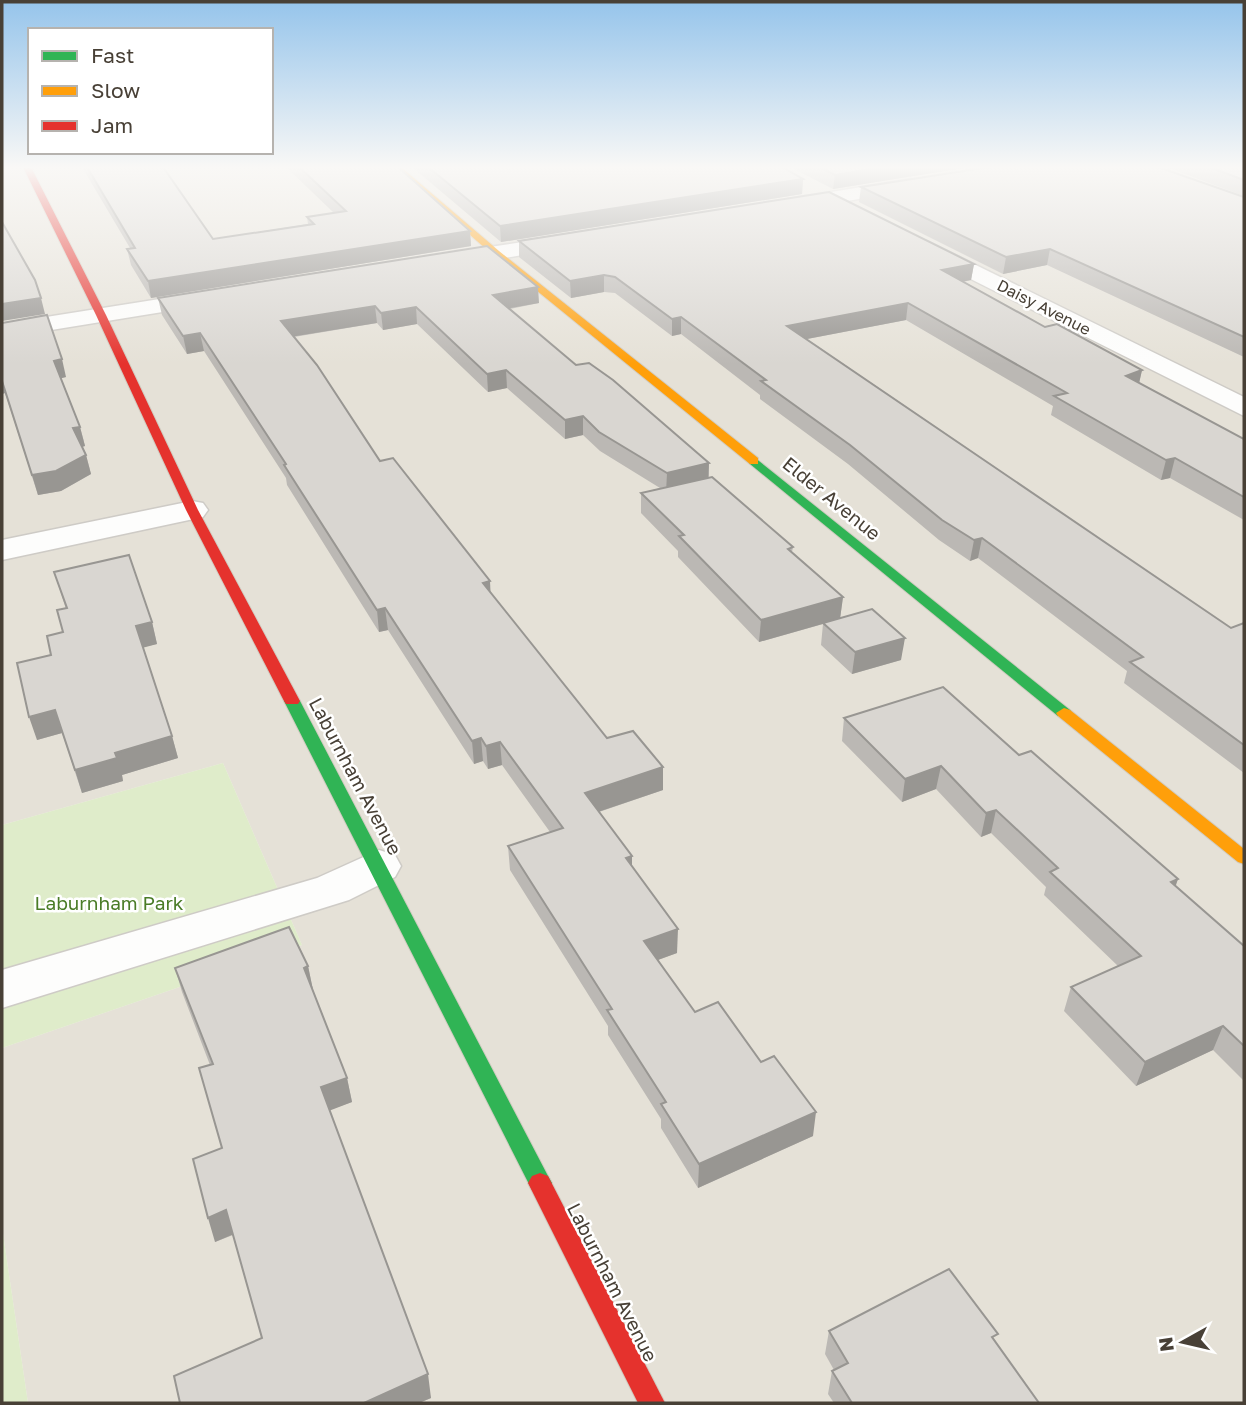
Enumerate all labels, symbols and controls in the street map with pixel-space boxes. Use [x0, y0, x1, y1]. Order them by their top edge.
legend [28, 28, 273, 154]
text: Fast [91, 42, 134, 68]
text: Slow [91, 77, 140, 103]
text: Jam [91, 112, 133, 138]
street label: Daisy Avenue [994, 275, 1094, 339]
street label: Elder Avenue [778, 451, 886, 545]
street label: Laburnham Avenue [305, 693, 407, 859]
park label: Laburnham Park [34, 891, 184, 914]
street label: Laburnham Avenue [563, 1199, 663, 1365]
north arrow [1148, 1307, 1218, 1377]
text: N [1153, 1336, 1178, 1353]

